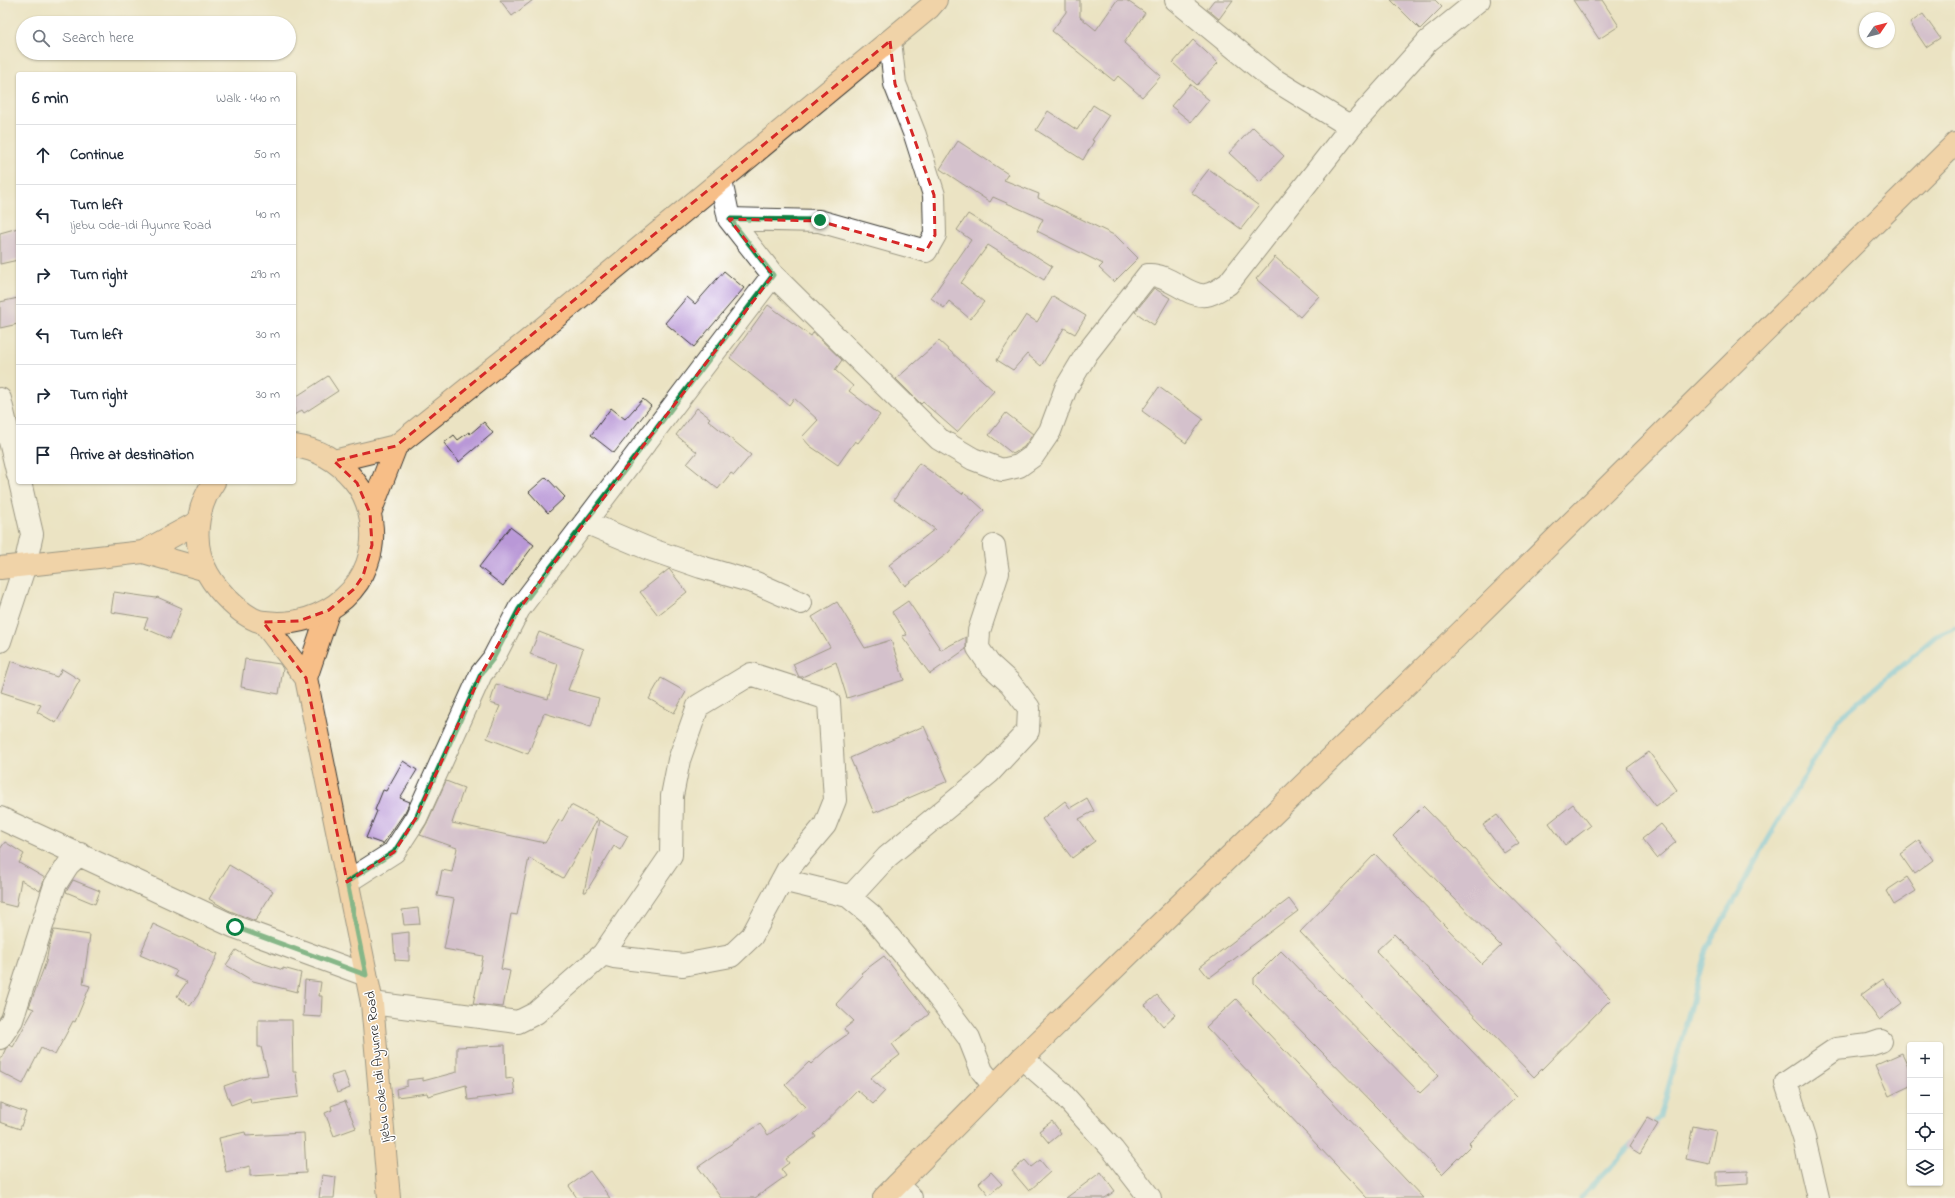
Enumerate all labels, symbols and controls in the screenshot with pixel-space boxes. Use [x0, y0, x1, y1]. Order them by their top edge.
north arrow [1859, 12, 1895, 48]
search box [16, 16, 296, 60]
icon: search [30, 27, 52, 49]
text: Search here [62, 27, 134, 49]
text: 6 min [32, 86, 68, 111]
text: Walk · 440 m [216, 89, 280, 108]
icon: ahead [32, 144, 54, 166]
text: Continue [70, 144, 124, 166]
text: 50 m [254, 145, 280, 164]
text: Turn left [70, 194, 123, 216]
icon: left [32, 204, 54, 226]
text: 40 m [256, 205, 280, 224]
route end [811, 211, 829, 229]
text: Ijebu Ode-Idi Ayunre Road [70, 216, 211, 235]
icon: right [32, 264, 54, 286]
text: Turn right [70, 264, 128, 286]
text: 290 m [251, 265, 280, 284]
icon: left [32, 324, 54, 346]
text: Turn left [70, 324, 123, 346]
text: 30 m [256, 325, 280, 344]
icon: right [32, 384, 54, 406]
text: Turn right [70, 384, 128, 406]
text: 30 m [256, 385, 280, 404]
icon: arrive [32, 444, 54, 466]
text: Arrive at destination [70, 444, 194, 466]
route start [226, 918, 244, 936]
street label: Ijebu Ode-Idi Ayunre Road [360, 990, 398, 1144]
map controls [1907, 1042, 1943, 1186]
button: + [1907, 1042, 1943, 1078]
button: − [1907, 1078, 1943, 1114]
button: locate [1907, 1114, 1943, 1150]
button: layers [1907, 1150, 1943, 1186]

